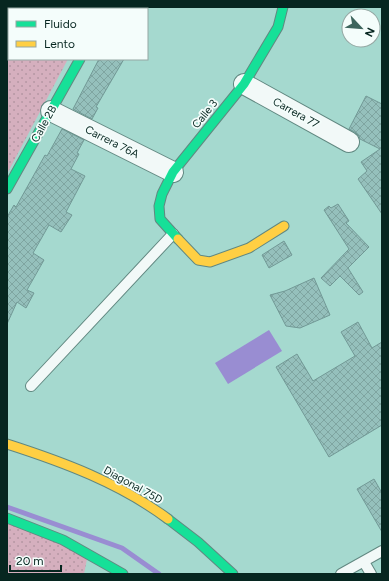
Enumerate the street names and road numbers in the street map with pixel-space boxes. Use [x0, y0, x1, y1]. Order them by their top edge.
street label: Carrera 77 [271, 95, 321, 131]
street label: Calle 3 [190, 97, 220, 131]
street label: Calle 2B [29, 103, 60, 145]
street label: Carrera 76A [83, 123, 142, 161]
street label: Diagonal 75D [101, 463, 165, 507]

